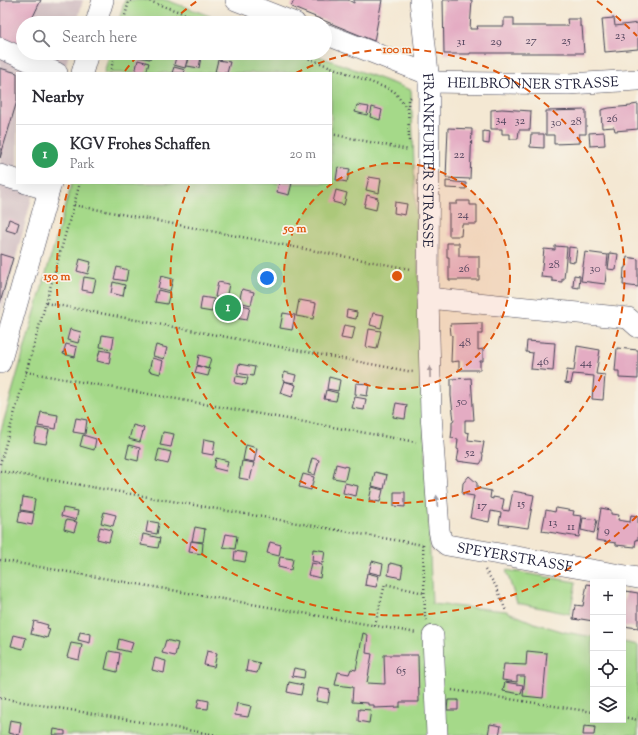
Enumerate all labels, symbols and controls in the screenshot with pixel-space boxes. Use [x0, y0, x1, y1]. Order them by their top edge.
search box [16, 16, 332, 60]
icon: search [30, 27, 52, 49]
house number: 23 [615, 27, 625, 45]
text: Search here [62, 28, 137, 49]
house number: 27 [525, 32, 537, 50]
house number: 25 [561, 32, 571, 50]
house number: 31 [457, 33, 465, 51]
house number: 29 [490, 33, 502, 51]
text: 100 m [381, 41, 412, 59]
street label: FRANKFURTER STRASSE [416, 72, 437, 248]
street label: HEILBRONNER STRASSE [447, 73, 620, 96]
text: Nearby [32, 86, 84, 110]
house number: 26 [606, 110, 618, 128]
house number: 34 [496, 111, 506, 129]
house number: 32 [515, 112, 526, 130]
house number: 28 [570, 113, 582, 131]
house number: 30 [550, 114, 562, 132]
text: KGV Frohes Schaffen [70, 135, 210, 156]
text: 1 [43, 146, 47, 164]
text: 20 m [290, 146, 316, 164]
house number: 22 [453, 146, 465, 164]
text: Park [70, 156, 95, 174]
house number: 24 [457, 206, 469, 224]
text: 50 m [283, 220, 307, 238]
house number: 28 [548, 256, 560, 274]
house number: 26 [458, 260, 470, 278]
house number: 30 [589, 260, 601, 278]
text: 150 m [42, 268, 71, 286]
your location [257, 268, 277, 288]
centre of rings [390, 269, 404, 283]
pin: 1 [215, 293, 241, 323]
house number: 48 [459, 334, 471, 352]
house number: 46 [537, 353, 549, 371]
house number: 44 [580, 354, 592, 372]
one-way arrow [427, 365, 433, 378]
house number: 50 [456, 393, 467, 411]
house number: 52 [464, 444, 475, 462]
one-way arrow [433, 495, 440, 507]
house number: 15 [517, 495, 525, 513]
house number: 17 [477, 497, 487, 515]
house number: 13 [549, 514, 558, 532]
house number: 11 [567, 518, 575, 536]
house number: 9 [604, 522, 610, 540]
street label: SPEYERSTRASSE [455, 539, 575, 579]
map controls [590, 579, 626, 723]
button: + [590, 579, 626, 615]
button: − [590, 615, 626, 651]
button: locate [590, 651, 626, 687]
house number: 65 [396, 662, 406, 680]
button: layers [590, 687, 626, 723]

